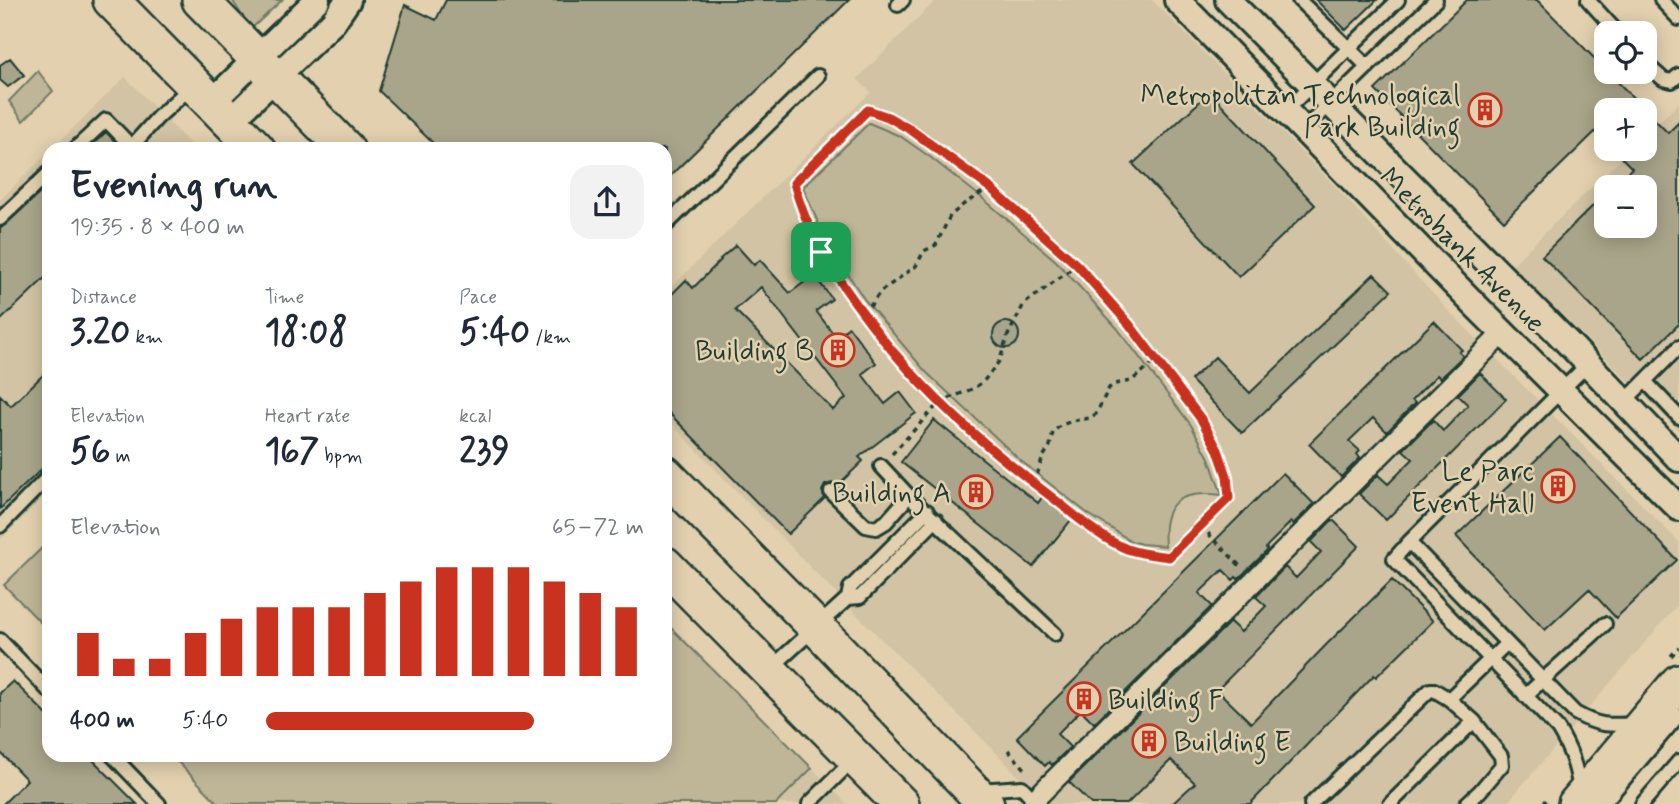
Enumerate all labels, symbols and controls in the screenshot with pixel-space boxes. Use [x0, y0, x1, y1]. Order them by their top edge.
map controls [1594, 21, 1657, 238]
button: locate [1594, 21, 1657, 84]
place label: Metropolitan Technological Park Building [1141, 78, 1460, 150]
building icon: Metropolitan Technological Park Building [1466, 91, 1504, 129]
button: + [1594, 98, 1657, 161]
street label: Metrobank Avenue [1370, 160, 1552, 342]
text: Evening run [70, 162, 277, 211]
button: share [570, 165, 644, 239]
button: − [1594, 175, 1657, 238]
text: 19:35 · 8 × 400 m [70, 213, 245, 243]
pin [791, 222, 851, 282]
icon: arrive [802, 233, 840, 271]
text: Distance [70, 285, 137, 310]
text: Time [265, 285, 304, 310]
text: Pace [459, 285, 497, 310]
text: 3.20 [70, 310, 130, 356]
text: 18:08 [265, 310, 348, 356]
text: 5:40 [459, 310, 530, 356]
text: km [130, 325, 163, 350]
text: /km [530, 325, 571, 350]
building icon: Building B [819, 331, 857, 369]
place label: Building B [695, 334, 814, 374]
text: Elevation [70, 404, 145, 429]
text: Heart rate [265, 404, 350, 429]
text: kcal [459, 404, 491, 429]
text: 56 [70, 429, 110, 475]
text: 167 [265, 429, 319, 475]
text: 239 [459, 429, 510, 475]
text: m [110, 444, 131, 469]
text: bpm [319, 444, 363, 469]
place label: Le Parc Event Hall [1411, 454, 1534, 523]
building icon: Le Parc Event Hall [1539, 467, 1577, 505]
building icon: Building A [957, 473, 995, 511]
place label: Building A [832, 476, 951, 516]
text: Elevation [70, 513, 161, 543]
text: 65–72 m [552, 513, 644, 543]
building icon: Building F [1065, 680, 1103, 718]
place label: Building F [1108, 683, 1224, 723]
text: 400 m [70, 706, 135, 736]
text: 5:40 [182, 706, 228, 736]
building icon: Building E [1130, 722, 1168, 760]
place label: Building E [1174, 725, 1291, 765]

